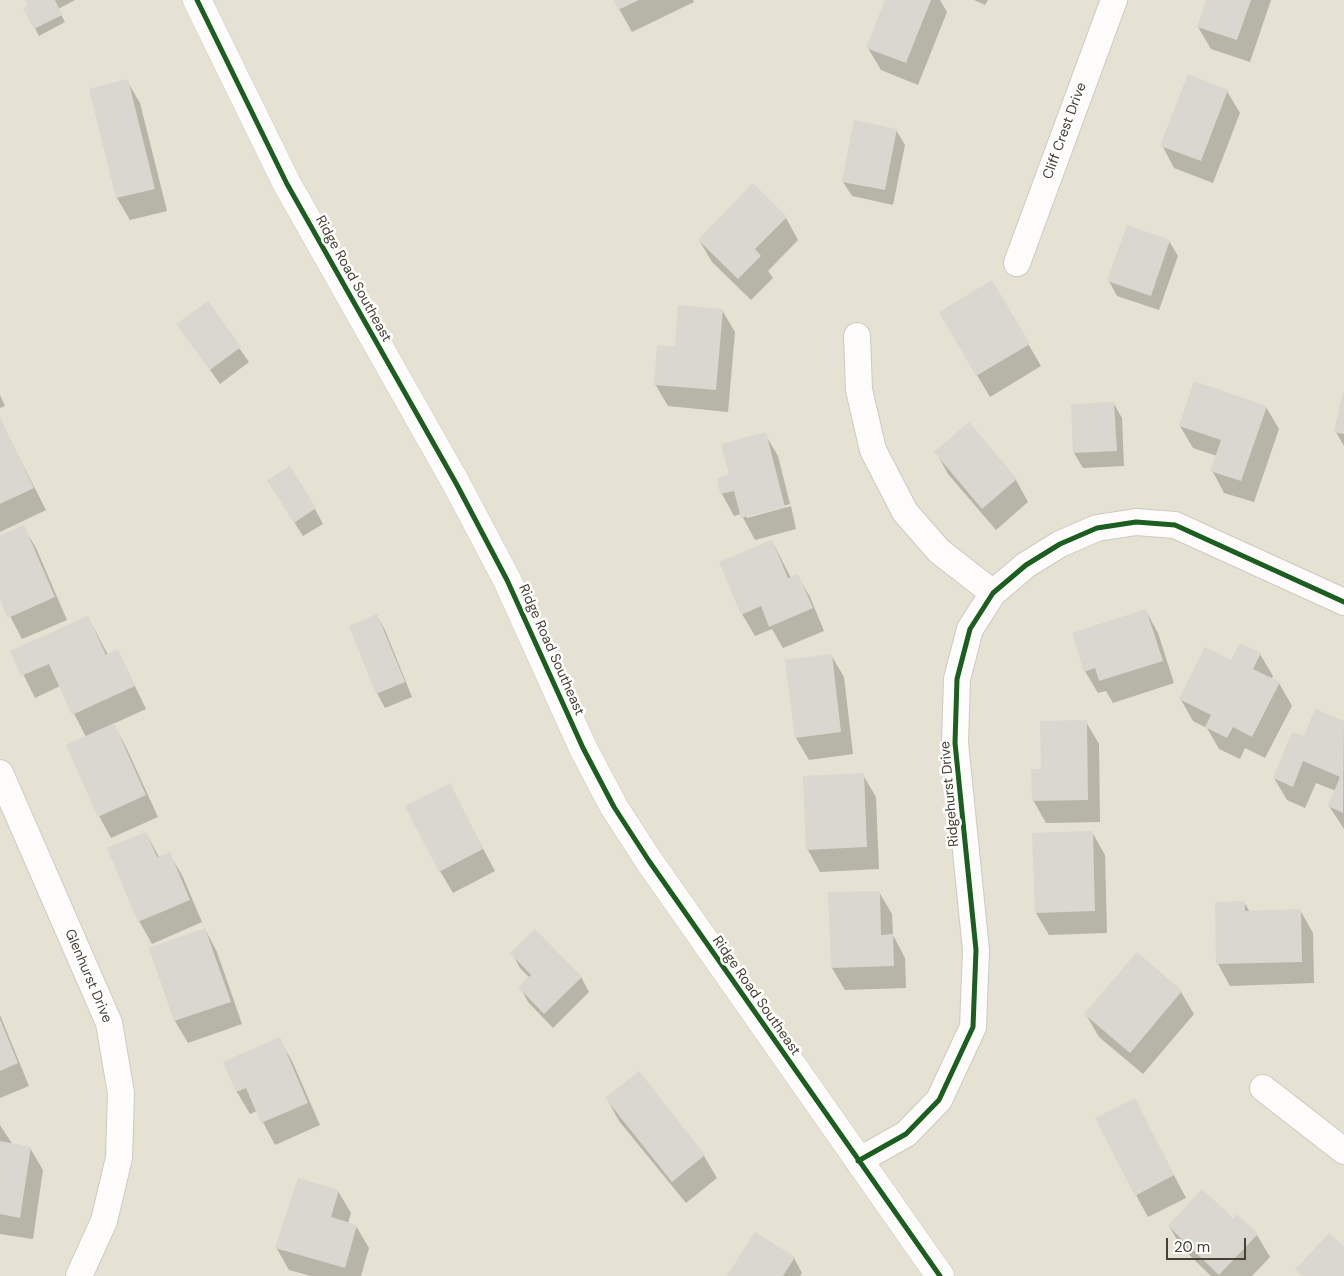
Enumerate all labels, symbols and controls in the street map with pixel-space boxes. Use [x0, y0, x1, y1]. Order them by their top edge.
street label: Cliff Crest Drive [1040, 80, 1090, 182]
street label: Ridge Road Southeast [311, 213, 395, 345]
street label: Ridge Road Southeast [515, 582, 587, 718]
street label: Ridgehurst Drive [937, 740, 963, 848]
street label: Glenhurst Drive [61, 927, 115, 1025]
street label: Ridge Road Southeast [708, 933, 804, 1059]
scale bar [1169, 1228, 1249, 1260]
text: 20 m [1174, 1237, 1210, 1257]

